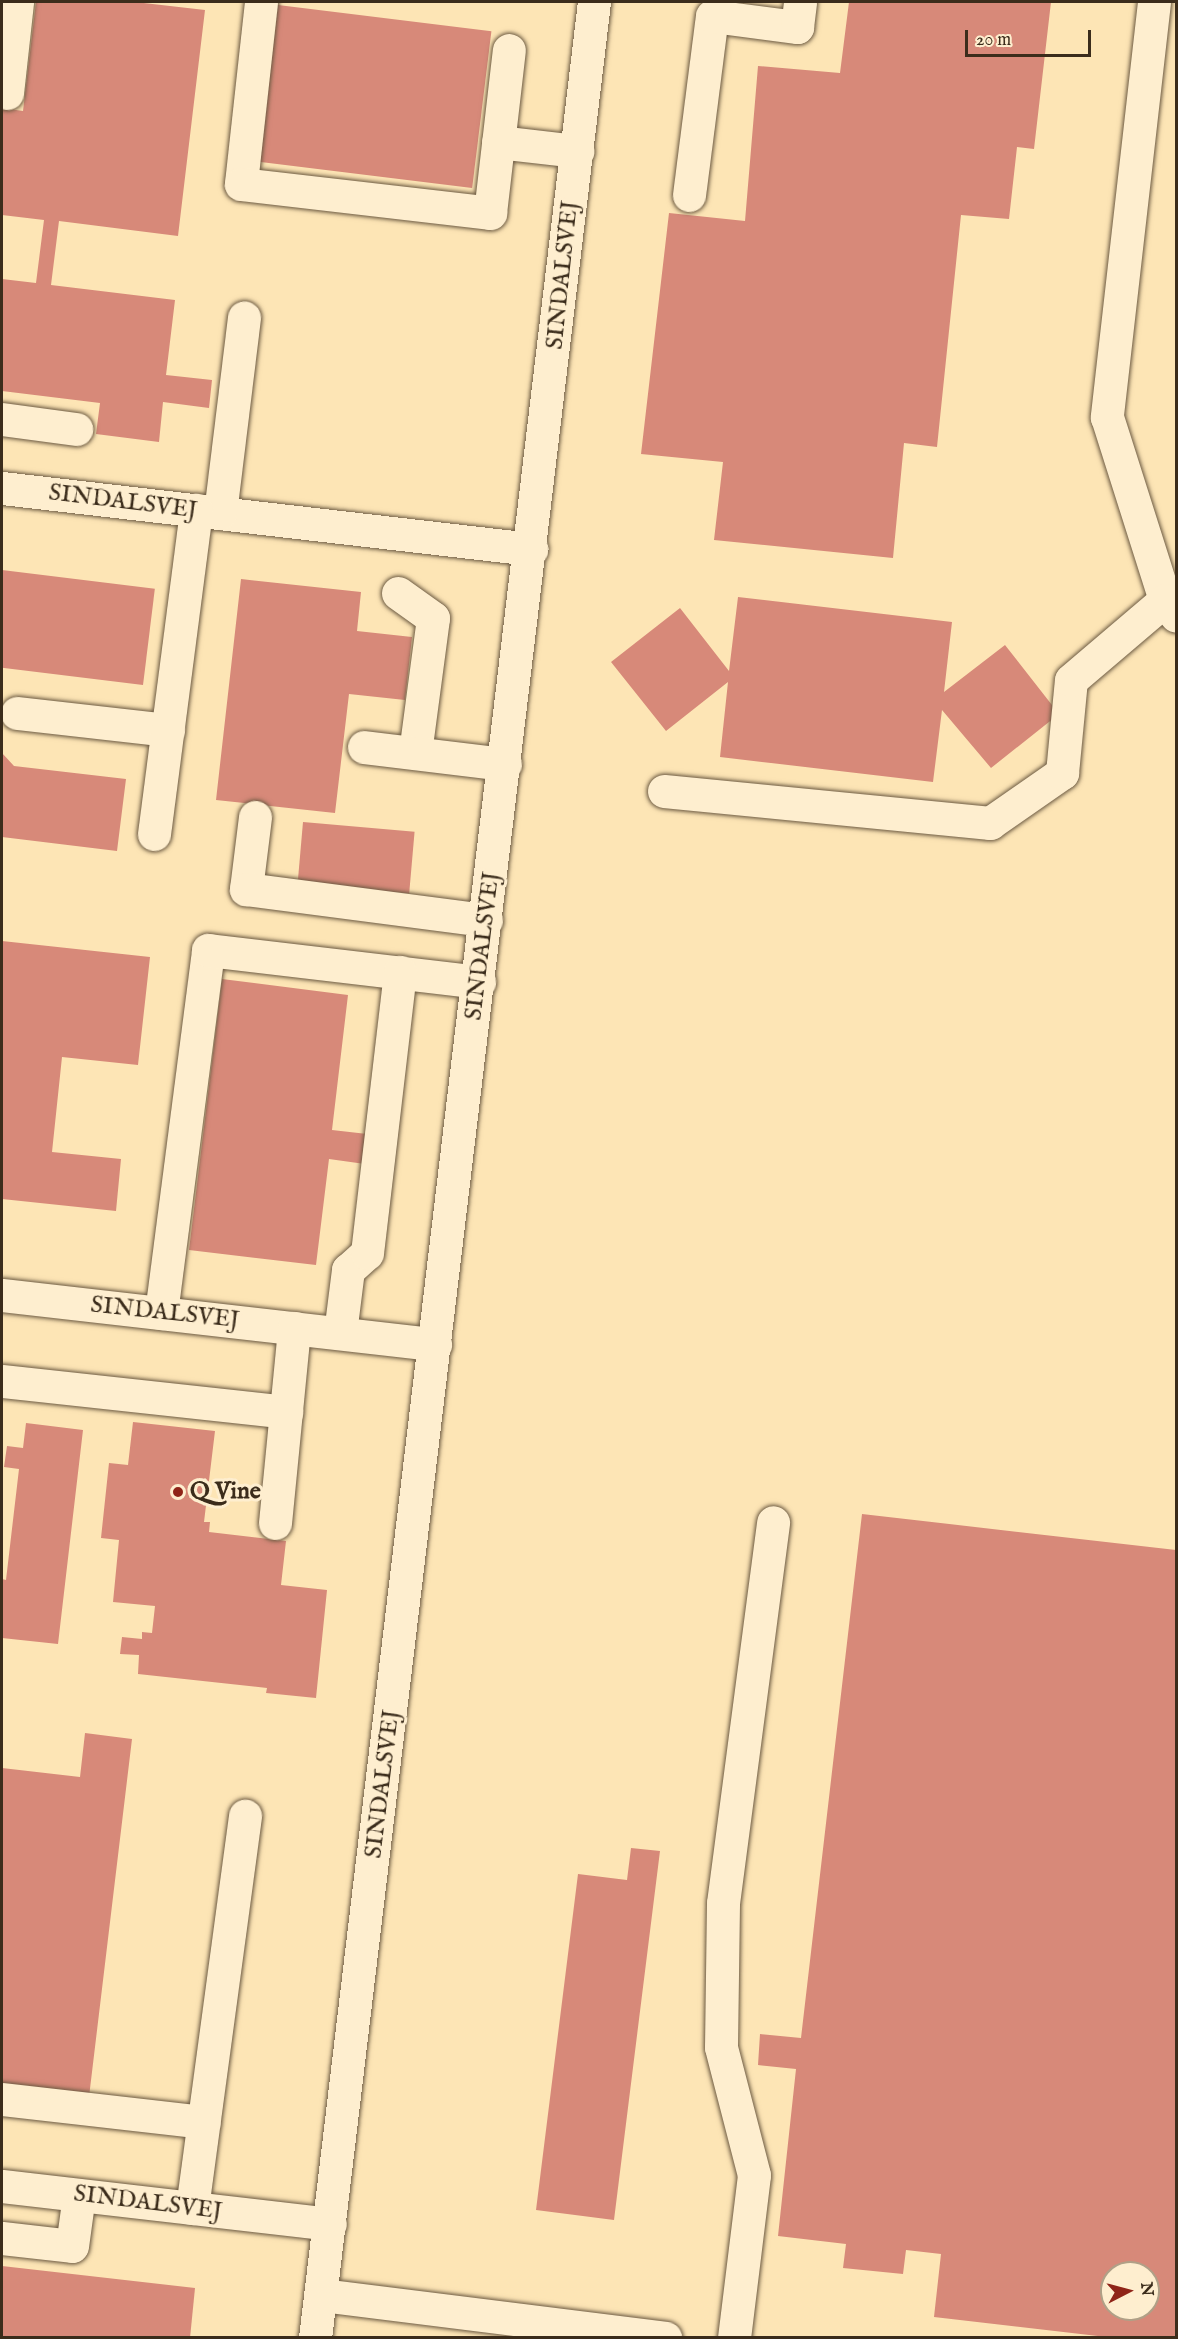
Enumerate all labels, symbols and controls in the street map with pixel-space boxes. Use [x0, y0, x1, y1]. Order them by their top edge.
scale bar [968, 18, 1094, 56]
text: 20 m [976, 29, 1011, 52]
street label: SINDALSVEJ [541, 199, 585, 351]
street label: SINDALSVEJ [47, 479, 199, 525]
street label: SINDALSVEJ [460, 870, 506, 1022]
street label: SINDALSVEJ [89, 1291, 241, 1335]
place label: Q Vine [190, 1478, 261, 1506]
marker: Q Vine [171, 1485, 185, 1499]
street label: SINDALSVEJ [360, 1708, 406, 1860]
street label: SINDALSVEJ [72, 2180, 224, 2226]
north arrow [1100, 2261, 1160, 2321]
text: N [1135, 2281, 1157, 2297]

